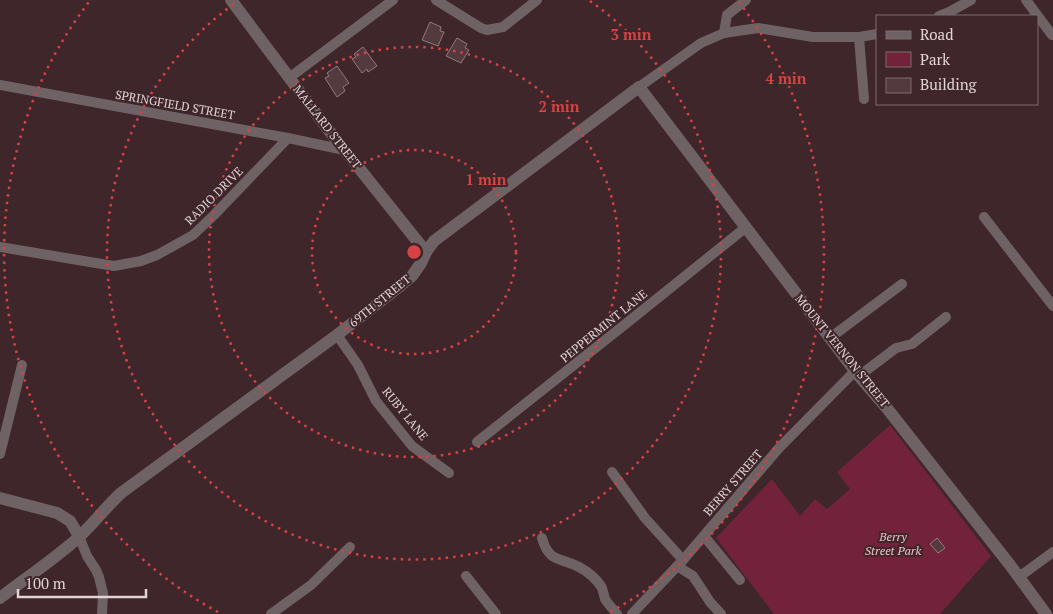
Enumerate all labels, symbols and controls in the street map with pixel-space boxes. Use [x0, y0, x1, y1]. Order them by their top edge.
legend [876, 15, 1038, 105]
text: 3 min [610, 24, 652, 44]
text: Road [920, 24, 953, 44]
text: Park [920, 49, 950, 69]
text: 4 min [765, 68, 807, 88]
text: Building [920, 74, 978, 94]
street label: MALLARD STREET [290, 82, 365, 172]
street label: SPRINGFIELD STREET [114, 87, 237, 123]
text: 2 min [538, 96, 580, 116]
street label: RADIO DRIVE [182, 163, 246, 228]
text: 1 min [465, 169, 507, 189]
centre of rings [405, 243, 423, 261]
street label: 69TH STREET [346, 271, 414, 330]
street label: PEPPERMINT LANE [557, 286, 650, 365]
street label: MOUNT VERNON STREET [792, 291, 893, 411]
street label: RUBY LANE [379, 384, 431, 443]
street label: BERRY STREET [700, 446, 766, 519]
park label: Berry Street Park [865, 529, 921, 558]
scale bar [18, 566, 145, 598]
text: 100 m [25, 573, 66, 593]

